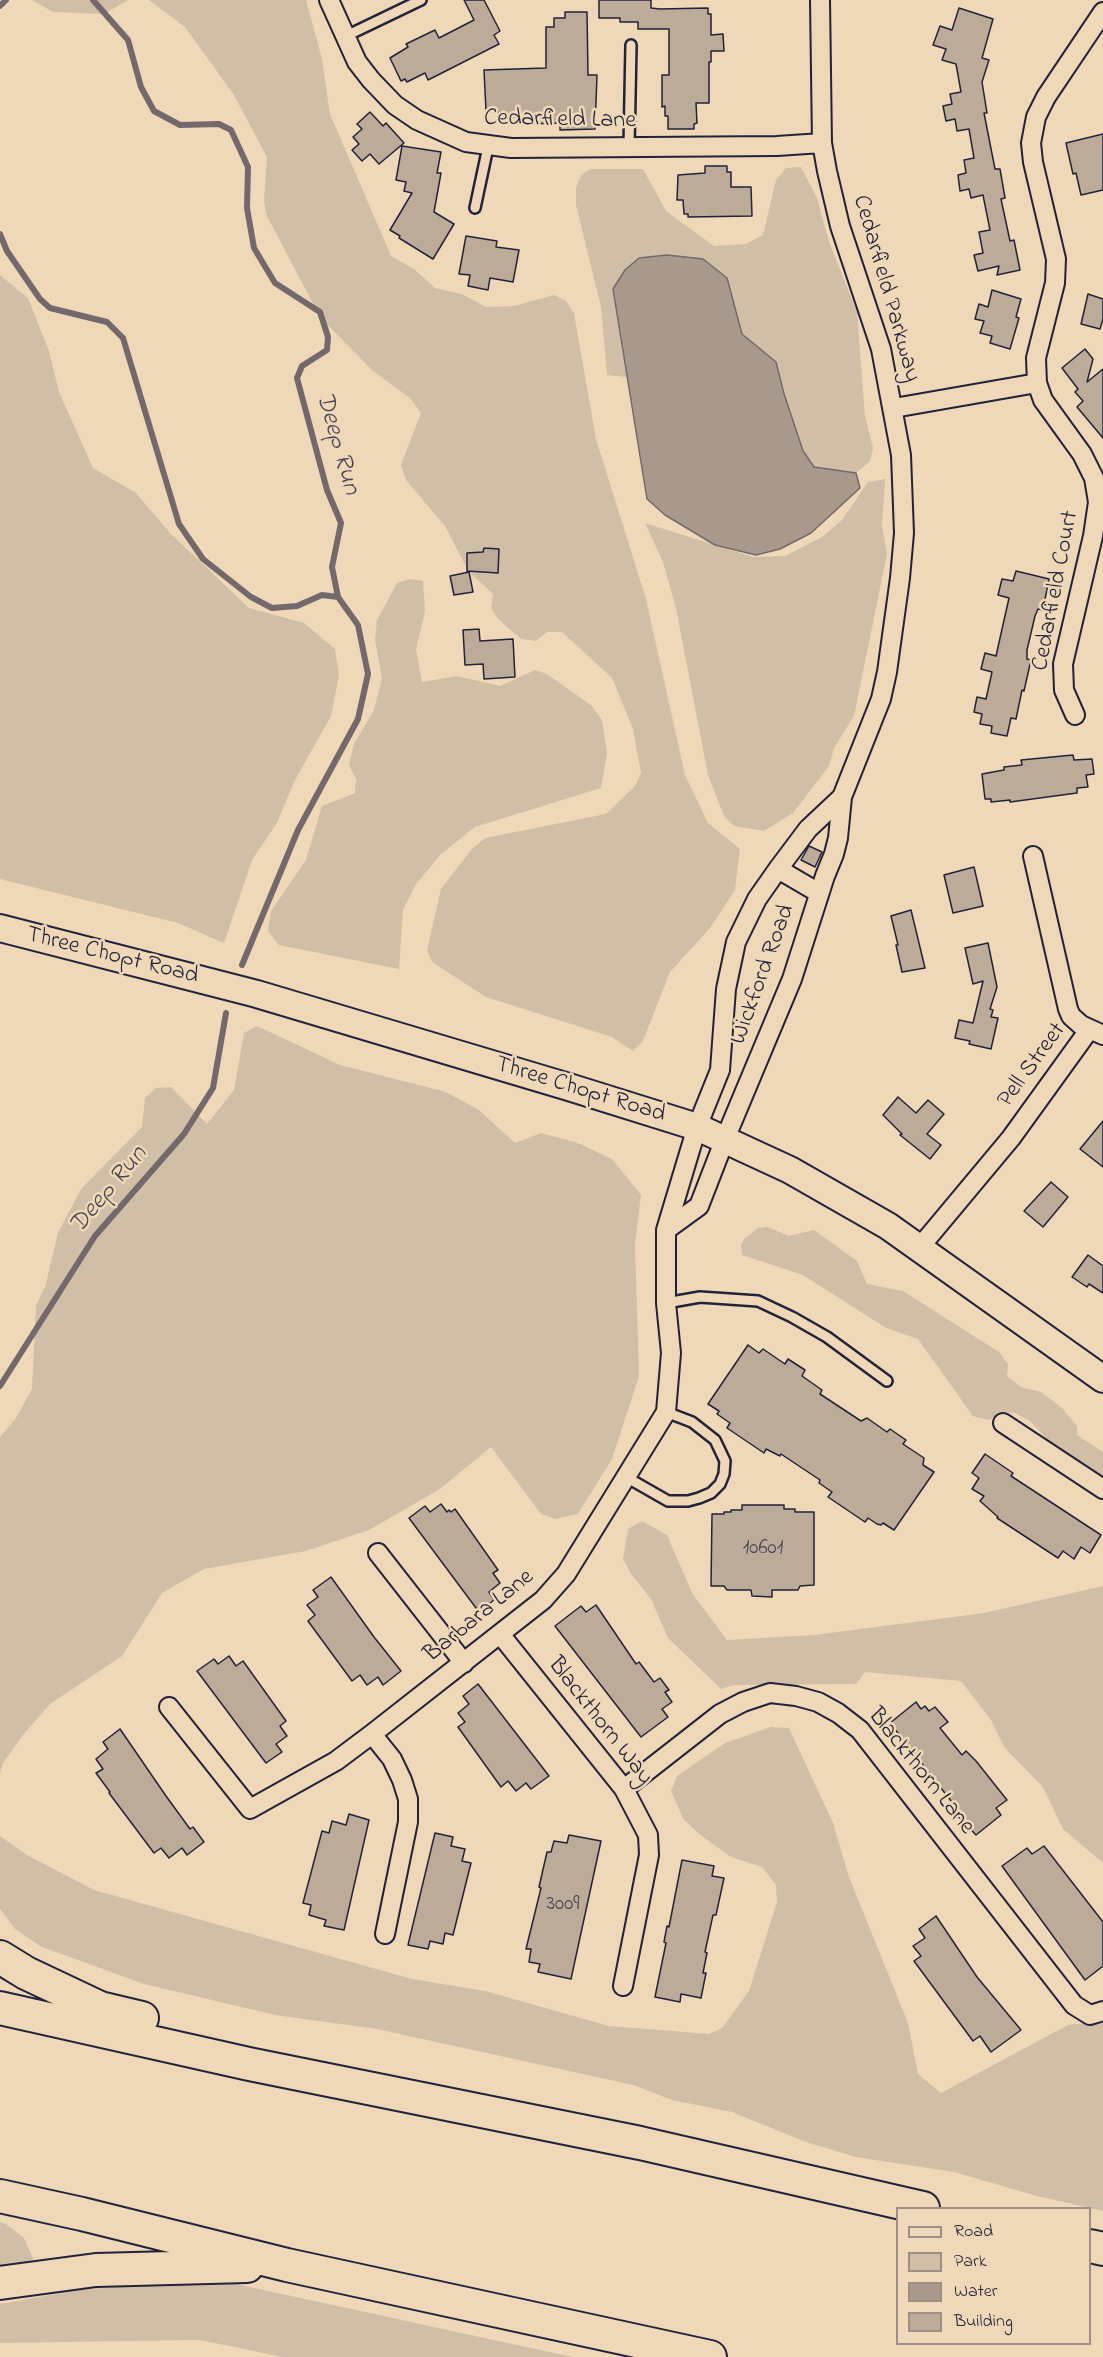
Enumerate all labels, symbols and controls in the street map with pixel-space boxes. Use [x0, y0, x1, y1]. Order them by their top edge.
street label: Cedarfield Lane [484, 105, 636, 137]
street label: Cedarfield Parkway [845, 192, 925, 386]
water label: Deep Run [307, 389, 365, 499]
street label: Cedarfield Court [1027, 509, 1087, 673]
street label: Wickford Road [725, 901, 803, 1049]
street label: Three Chopt Road [23, 922, 201, 992]
street label: Pell Street [993, 1018, 1073, 1114]
street label: Three Chopt Road [491, 1051, 669, 1131]
water label: Deep Run [64, 1141, 156, 1241]
house number: 10601 [743, 1537, 783, 1563]
street label: Barbara Lane [419, 1564, 541, 1670]
street label: Blackthorn Way [540, 1652, 658, 1792]
street label: Blackthorn Lane [860, 1703, 980, 1841]
house number: 3009 [546, 1893, 580, 1919]
legend [896, 2207, 1091, 2345]
text: Road [954, 2219, 993, 2245]
text: Park [954, 2249, 987, 2275]
text: Water [954, 2279, 997, 2305]
text: Building [954, 2309, 1013, 2335]

